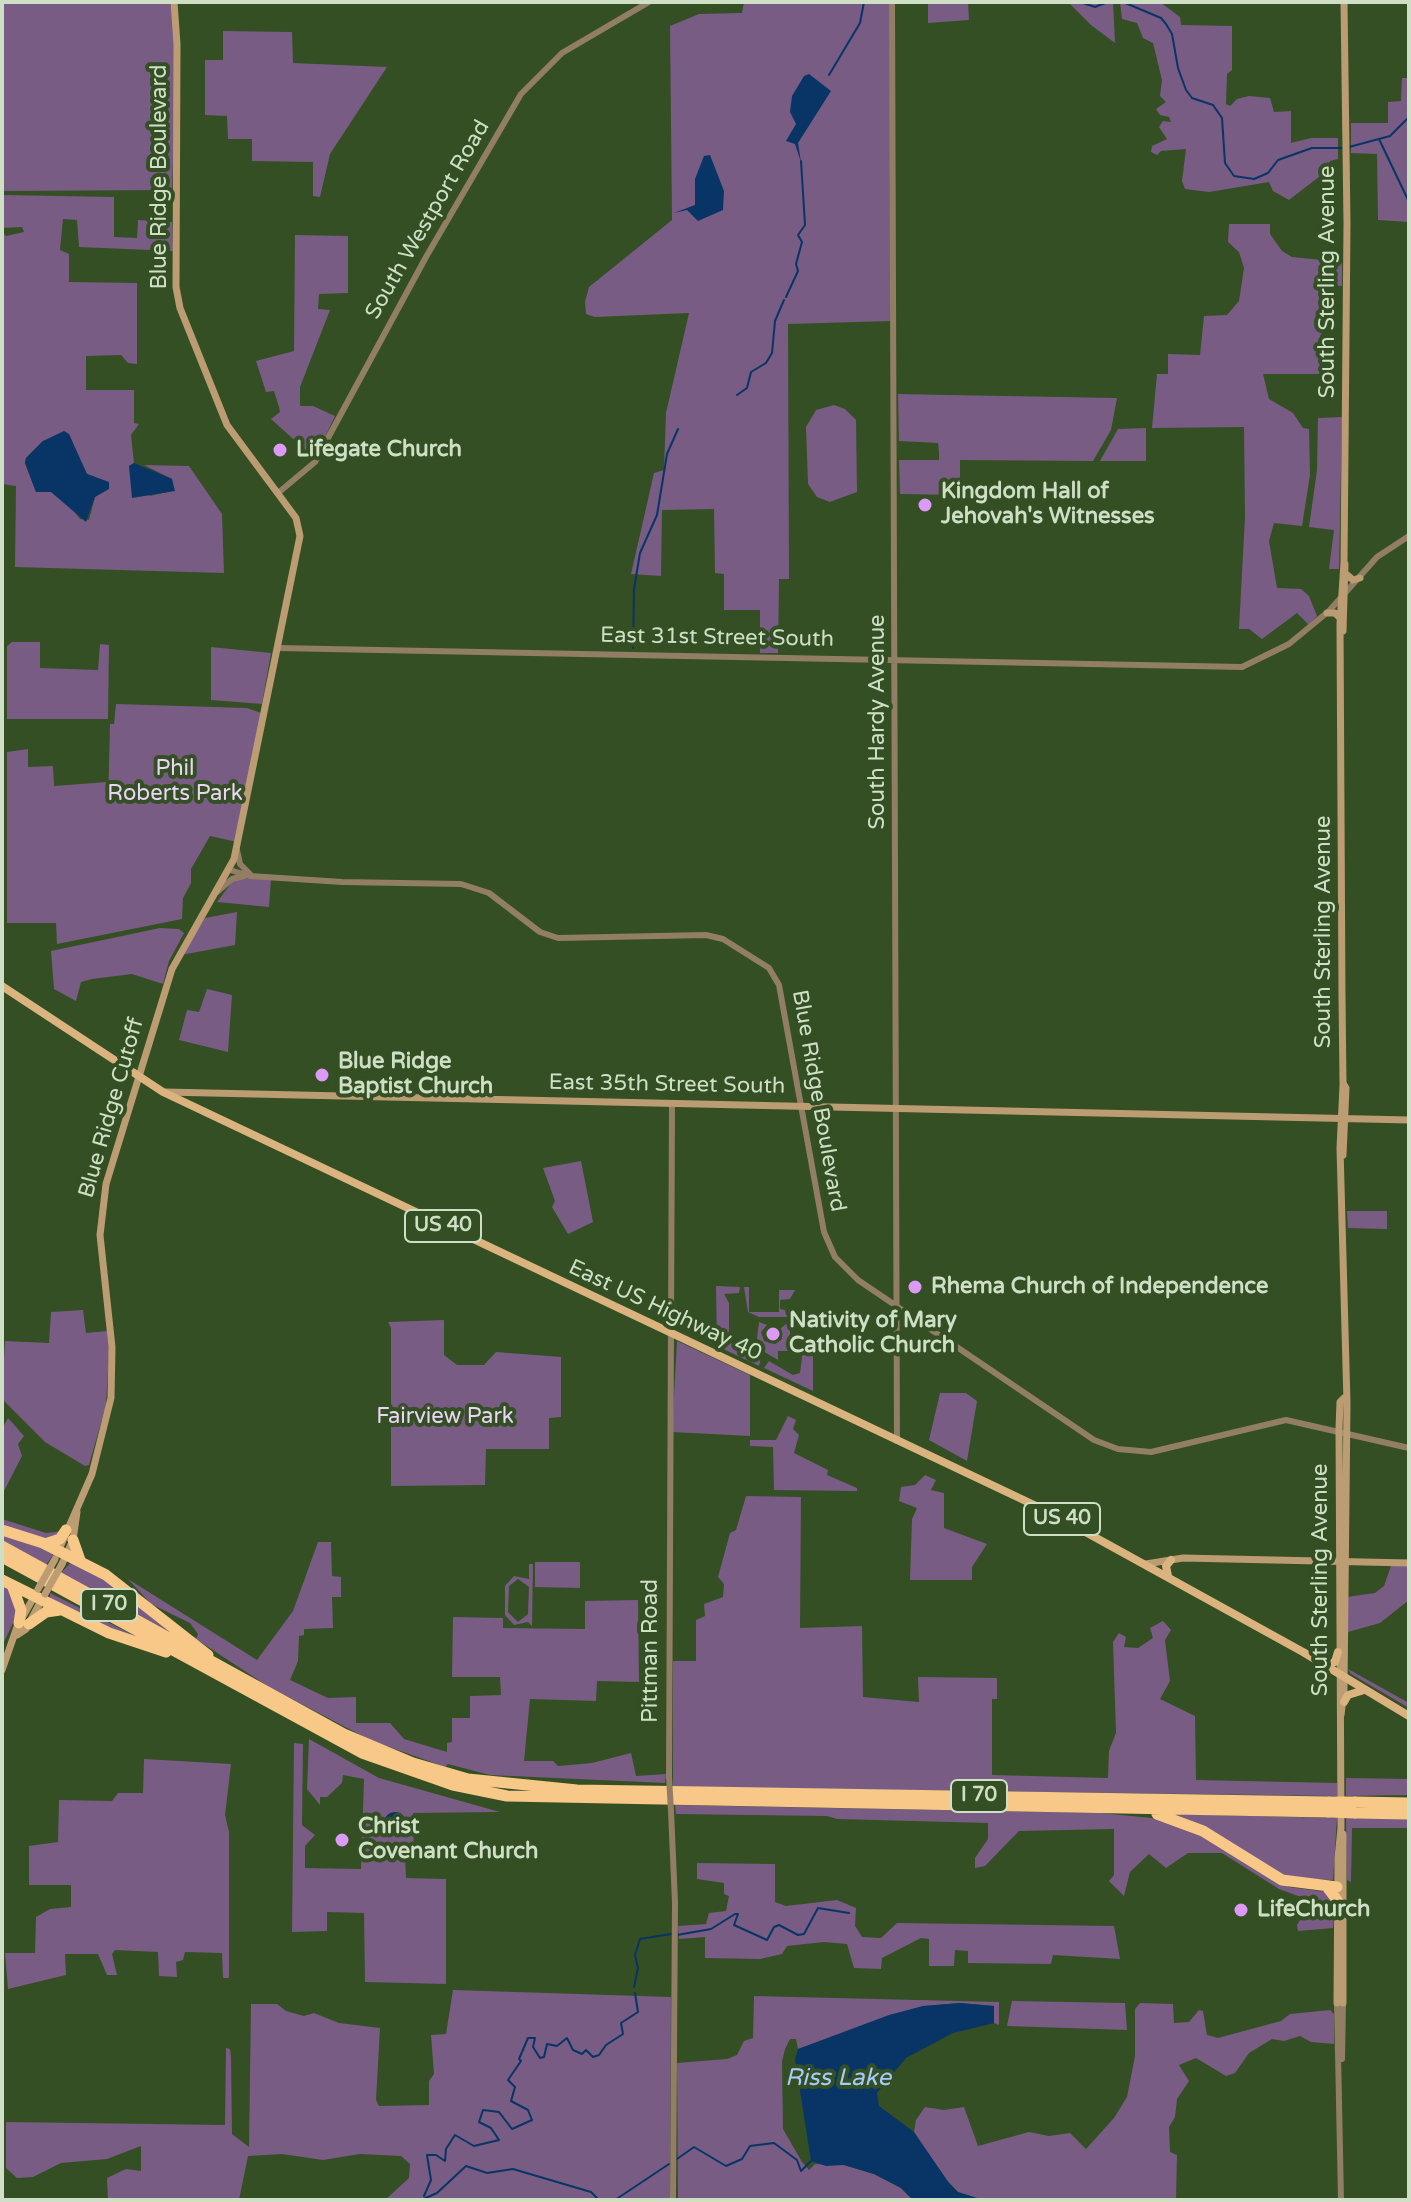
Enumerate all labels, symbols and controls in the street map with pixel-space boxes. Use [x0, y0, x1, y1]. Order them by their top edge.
street label: Blue Ridge Boulevard [147, 65, 173, 289]
street label: South Westport Road [360, 116, 496, 324]
street label: South Sterling Avenue [1315, 166, 1341, 398]
place label: Lifegate Church [296, 437, 462, 463]
marker: Lifegate Church [271, 441, 289, 459]
place label: Kingdom Hall of Jehovah's Witnesses [941, 479, 1155, 530]
marker: Kingdom Hall of Jehovah's Witnesses [916, 496, 934, 514]
street label: South Hardy Avenue [865, 614, 891, 830]
street label: East 31st Street South [600, 623, 834, 653]
park label: Phil Roberts Park [107, 756, 243, 808]
street label: South Sterling Avenue [1311, 816, 1337, 1048]
street label: Blue Ridge Boulevard [785, 988, 851, 1214]
street label: Blue Ridge Cutoff [74, 1015, 150, 1201]
place label: Blue Ridge Baptist Church [338, 1049, 493, 1100]
marker: Blue Ridge Baptist Church [313, 1066, 331, 1084]
street label: East 35th Street South [548, 1070, 786, 1100]
road number: US 40 [405, 1210, 481, 1242]
street label: East US Highway 40 [564, 1255, 766, 1367]
place label: Rhema Church of Independence [931, 1274, 1268, 1300]
marker: Rhema Church of Independence [906, 1278, 924, 1296]
place label: Nativity of Mary Catholic Church [789, 1308, 957, 1360]
marker: Nativity of Mary Catholic Church [764, 1325, 782, 1343]
park label: Fairview Park [376, 1404, 514, 1430]
street label: South Sterling Avenue [1308, 1464, 1334, 1696]
road number: US 40 [1024, 1503, 1100, 1535]
street label: Pittman Road [638, 1579, 664, 1723]
road number: I 70 [81, 1589, 137, 1621]
road number: I 70 [951, 1780, 1007, 1812]
place label: Christ Covenant Church [358, 1814, 538, 1866]
marker: Christ Covenant Church [333, 1831, 351, 1849]
place label: LifeChurch [1257, 1897, 1370, 1923]
marker: LifeChurch [1232, 1901, 1250, 1919]
water label: Riss Lake [785, 2065, 891, 2093]

